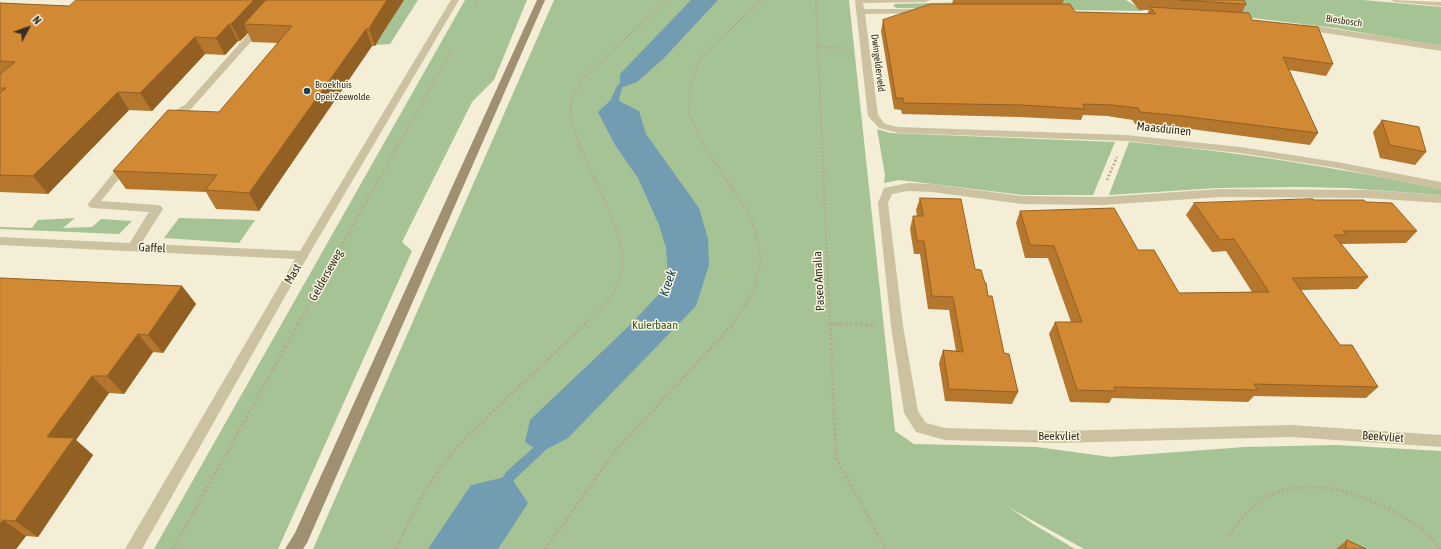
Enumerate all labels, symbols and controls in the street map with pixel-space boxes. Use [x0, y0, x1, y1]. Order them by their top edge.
north arrow [8, 8, 48, 48]
street label: Biesbosch [1325, 13, 1363, 29]
text: N [30, 14, 44, 27]
street label: Dwingelderveld [869, 33, 887, 93]
place label: Broekhuis Opel Zeewolde [315, 79, 370, 102]
marker: Broekhuis Opel Zeewolde [302, 86, 312, 96]
street label: Maasduinen [1136, 119, 1192, 139]
street label: Gaffel [138, 240, 166, 256]
street label: Gelderseweg [306, 247, 346, 303]
street label: Paseo Amalia [810, 251, 828, 311]
street label: Mast [281, 261, 305, 287]
water label: Kreek [656, 268, 680, 298]
park label: Kuierbaan [632, 318, 678, 332]
street label: Beekvliet [1362, 428, 1404, 446]
street label: Beekvliet [1038, 429, 1080, 443]

